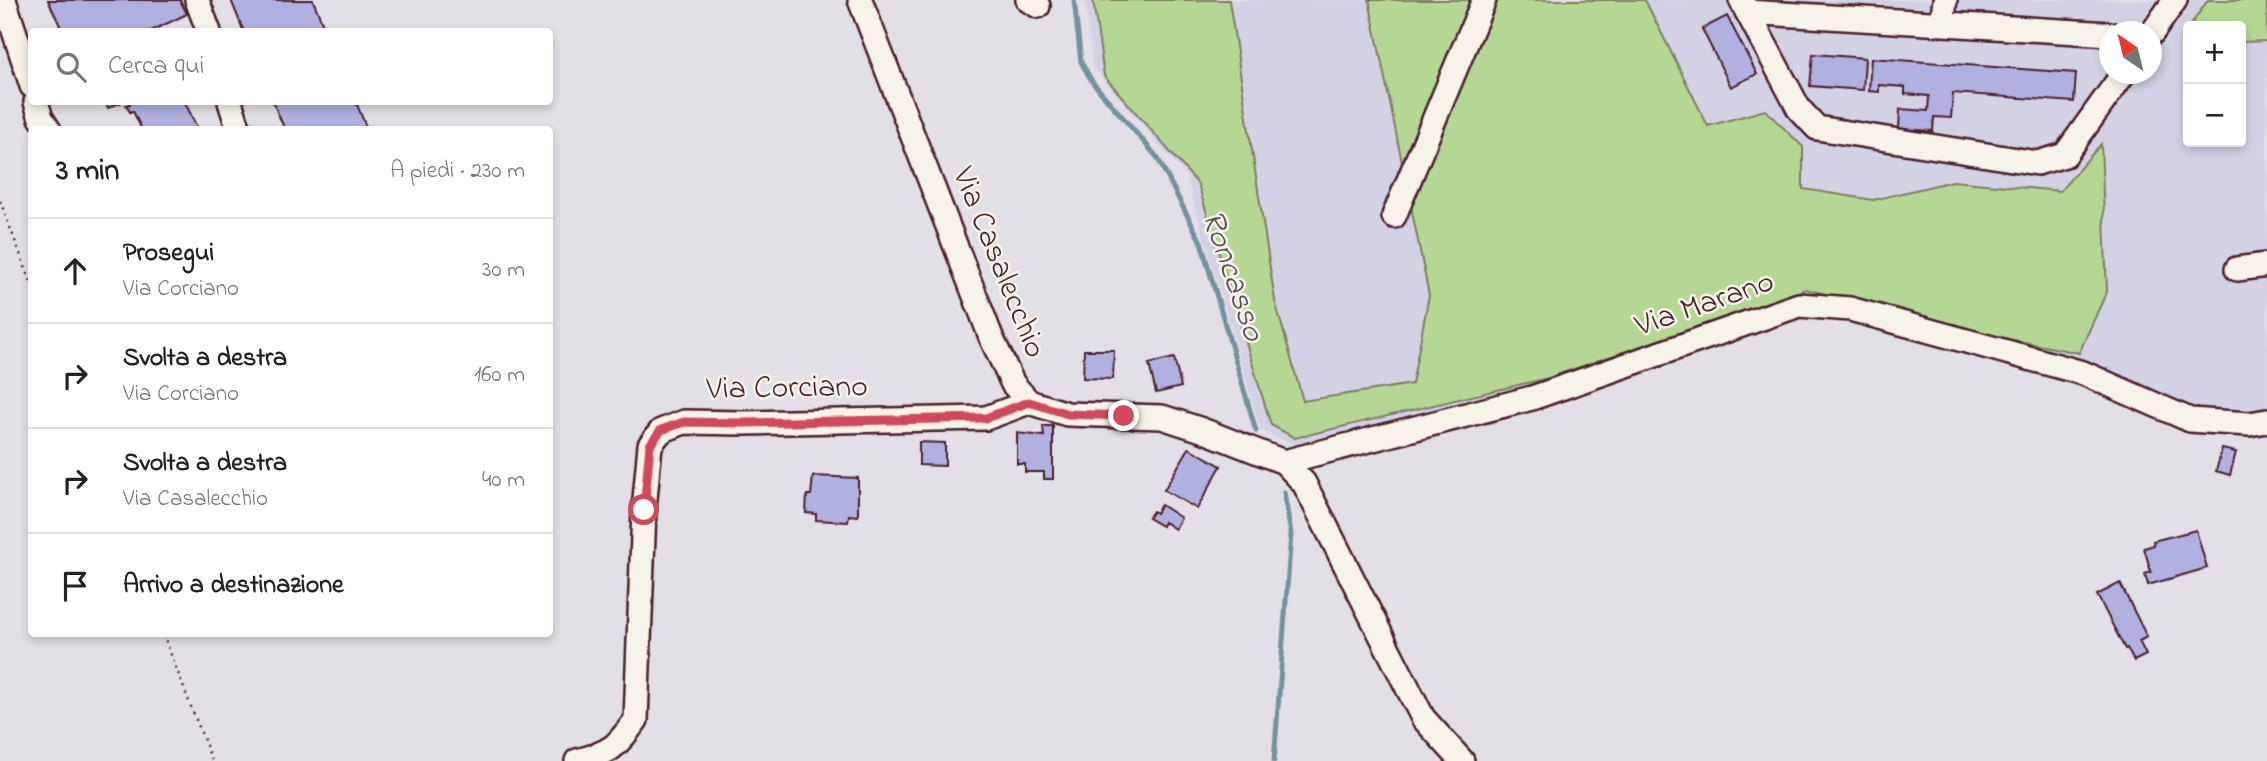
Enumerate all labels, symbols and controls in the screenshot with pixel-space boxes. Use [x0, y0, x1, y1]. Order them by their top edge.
north arrow [2099, 21, 2162, 84]
map controls [2183, 21, 2246, 147]
button: + [2183, 21, 2246, 84]
search box [28, 28, 553, 105]
icon: search [52, 48, 90, 86]
text: Cerca qui [108, 48, 204, 86]
button: − [2183, 84, 2246, 147]
text: 3 min [56, 150, 119, 194]
text: A piedi · 230 m [390, 155, 525, 188]
street label: Via Casalecchio [938, 160, 1058, 365]
water label: Roncasso [1187, 204, 1277, 349]
text: Prosegui [123, 235, 214, 273]
icon: ahead [56, 252, 94, 290]
text: 30 m [482, 254, 525, 287]
street label: Via Marano [1628, 259, 1781, 351]
text: Via Corciano [123, 273, 239, 306]
text: Svolta a destra [123, 340, 287, 378]
icon: right [56, 357, 94, 395]
text: 160 m [474, 359, 525, 392]
street label: Via Corciano [705, 364, 868, 414]
text: Via Corciano [123, 378, 239, 411]
route end [1108, 400, 1139, 431]
text: Svolta a destra [123, 445, 287, 483]
icon: right [56, 462, 94, 500]
text: 40 m [482, 464, 525, 497]
text: Via Casalecchio [123, 483, 268, 516]
route start [628, 494, 659, 525]
icon: arrive [56, 567, 94, 605]
text: Arrivo a destinazione [123, 567, 344, 605]

